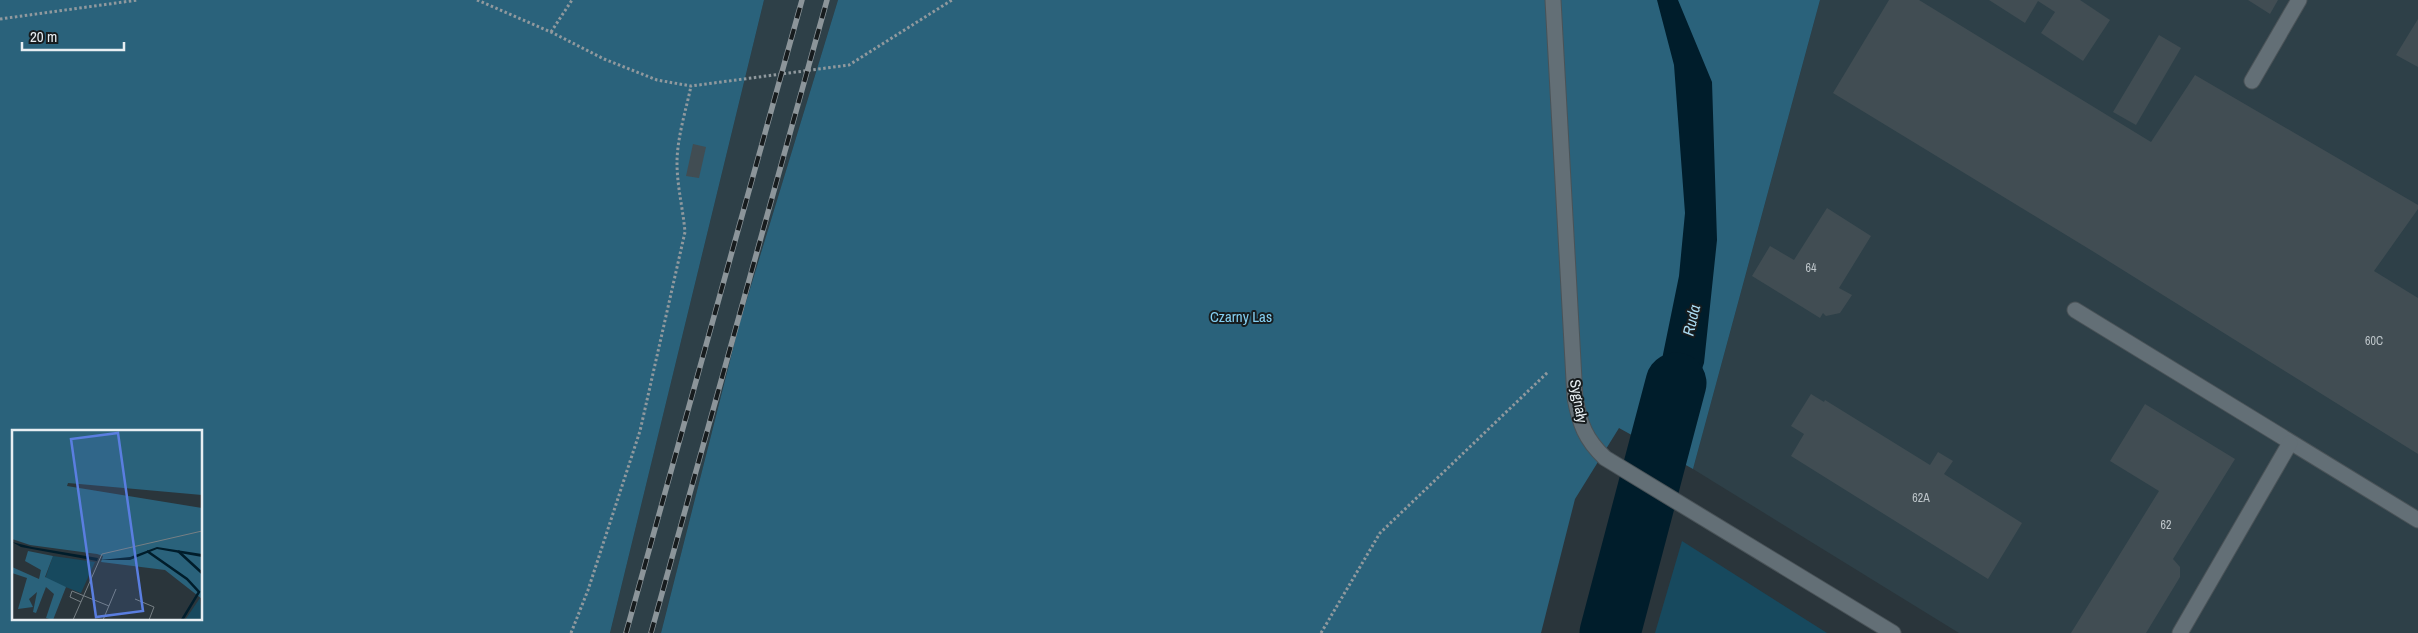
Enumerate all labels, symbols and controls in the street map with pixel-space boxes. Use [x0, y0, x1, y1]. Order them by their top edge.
scale bar [22, 20, 125, 52]
text: 20 m [30, 26, 57, 47]
house number: 64 [1806, 260, 1817, 276]
water label: Ruda [1677, 302, 1705, 338]
park label: Czarny Las [1210, 306, 1272, 327]
house number: 60C [2365, 333, 2383, 349]
street label: Sygnały [1565, 378, 1593, 425]
inset map [12, 430, 202, 620]
house number: 62A [1912, 490, 1930, 506]
house number: 62 [2161, 517, 2171, 533]

